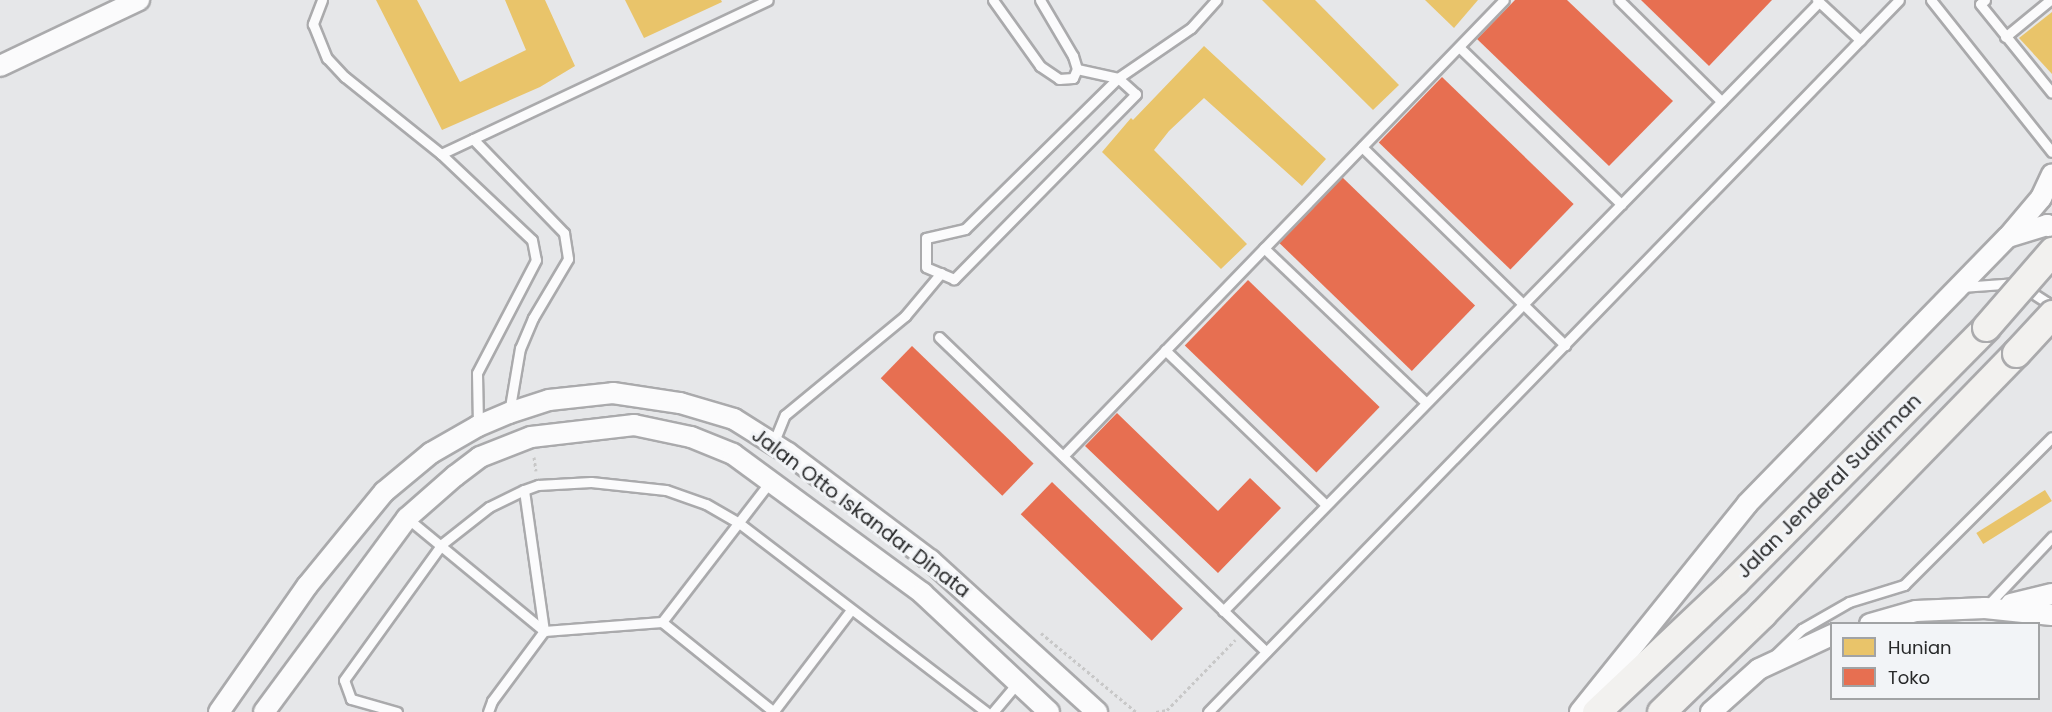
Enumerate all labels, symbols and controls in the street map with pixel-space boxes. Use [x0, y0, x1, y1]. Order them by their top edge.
street label: Jalan Jenderal Sudirman [1732, 389, 1926, 583]
street label: Jalan Otto Iskandar Dinata [747, 423, 975, 603]
legend [1830, 622, 2040, 700]
text: Hunian [1888, 635, 1952, 660]
text: Toko [1888, 665, 1930, 690]

